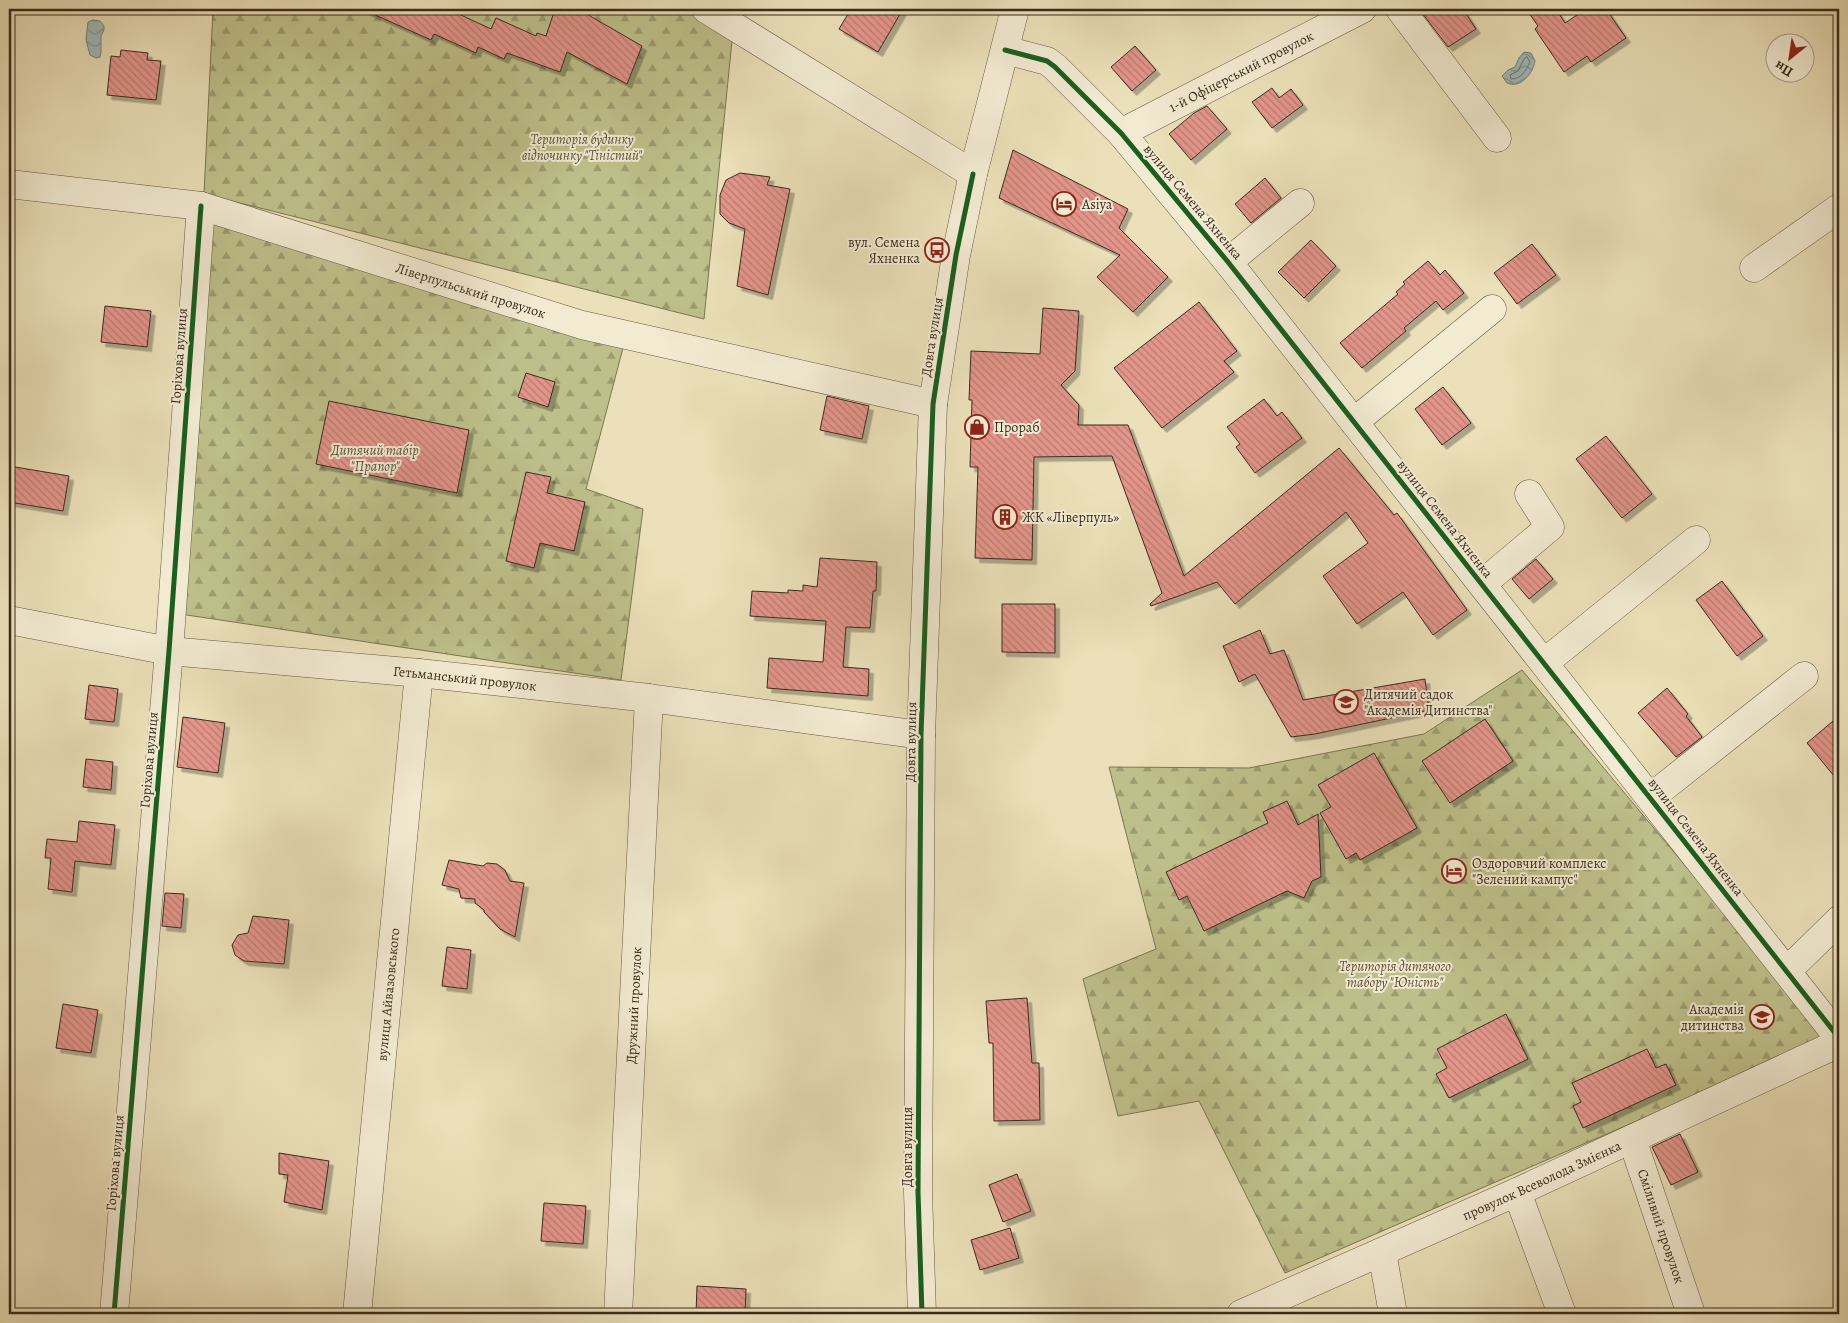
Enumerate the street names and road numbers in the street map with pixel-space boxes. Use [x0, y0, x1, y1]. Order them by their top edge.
street label: 1-й Офіцерський провулок [1165, 26, 1317, 116]
street label: вулиця Семена Яхненка [1139, 140, 1247, 264]
street label: Ліверпульський провулок [394, 258, 548, 323]
street label: Довга вулиця [916, 296, 948, 378]
street label: Горіхова вулиця [166, 307, 192, 405]
street label: вулиця Семена Яхненка [1393, 456, 1497, 582]
street label: Гетьманський провулок [392, 661, 537, 695]
street label: Довга вулиця [901, 701, 921, 782]
street label: Горіхова вулиця [135, 711, 163, 809]
street label: вулиця Семена Яхненка [1644, 774, 1748, 900]
street label: вулиця Айвазовського [372, 927, 404, 1062]
street label: Дружний провулок [621, 946, 646, 1064]
street label: Довга вулиця [898, 1107, 917, 1187]
street label: Горіхова вулиця [101, 1114, 129, 1212]
street label: провулок Всеволода Змієнка [1459, 1135, 1625, 1225]
street label: Сміливий провулок [1633, 1166, 1690, 1286]

